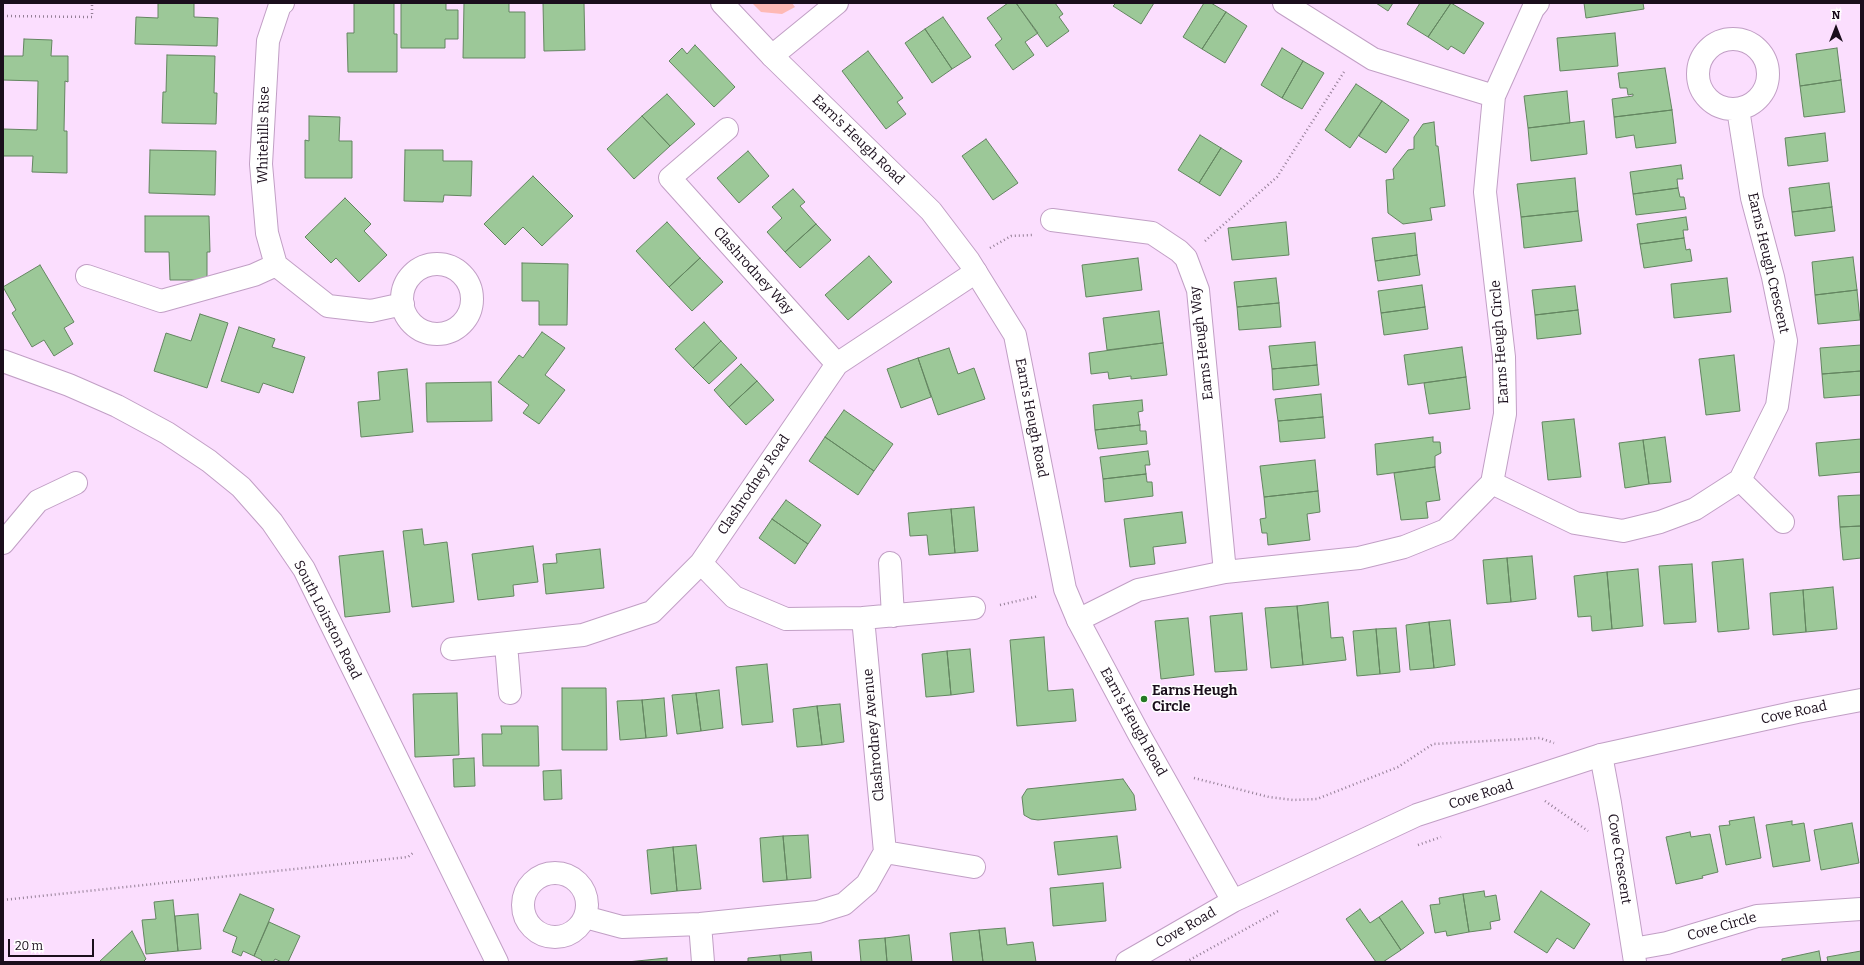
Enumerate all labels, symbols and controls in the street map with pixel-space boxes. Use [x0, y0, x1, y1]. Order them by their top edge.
north arrow [1816, 8, 1856, 48]
text: N [1832, 9, 1840, 22]
street label: Whitehills Rise [255, 86, 273, 184]
street label: Earn's Heugh Road [808, 92, 908, 188]
street label: Earns Heugh Crescent [1744, 191, 1792, 335]
street label: Clashrodney Way [709, 224, 797, 318]
street label: Earns Heugh Circle [1487, 280, 1513, 404]
street label: Earns Heugh Way [1187, 285, 1217, 401]
street label: Earn's Heugh Road [1011, 357, 1051, 479]
street label: Clashrodney Road [714, 432, 794, 538]
street label: South Loirston Road [290, 558, 364, 682]
street label: Earn's Heugh Road [1096, 665, 1170, 779]
street label: Clashrodney Avenue [860, 668, 888, 802]
place label: Earns Heugh Circle [1152, 683, 1237, 716]
marker: Earns Heugh Circle [1139, 694, 1149, 704]
street label: Cove Road [1760, 698, 1828, 728]
street label: Cove Road [1447, 777, 1515, 813]
street label: Cove Crescent [1604, 813, 1634, 905]
street label: Cove Road [1153, 904, 1219, 952]
street label: Cove Circle [1685, 909, 1759, 945]
scale bar [10, 931, 96, 957]
text: 20 m [15, 939, 43, 953]

